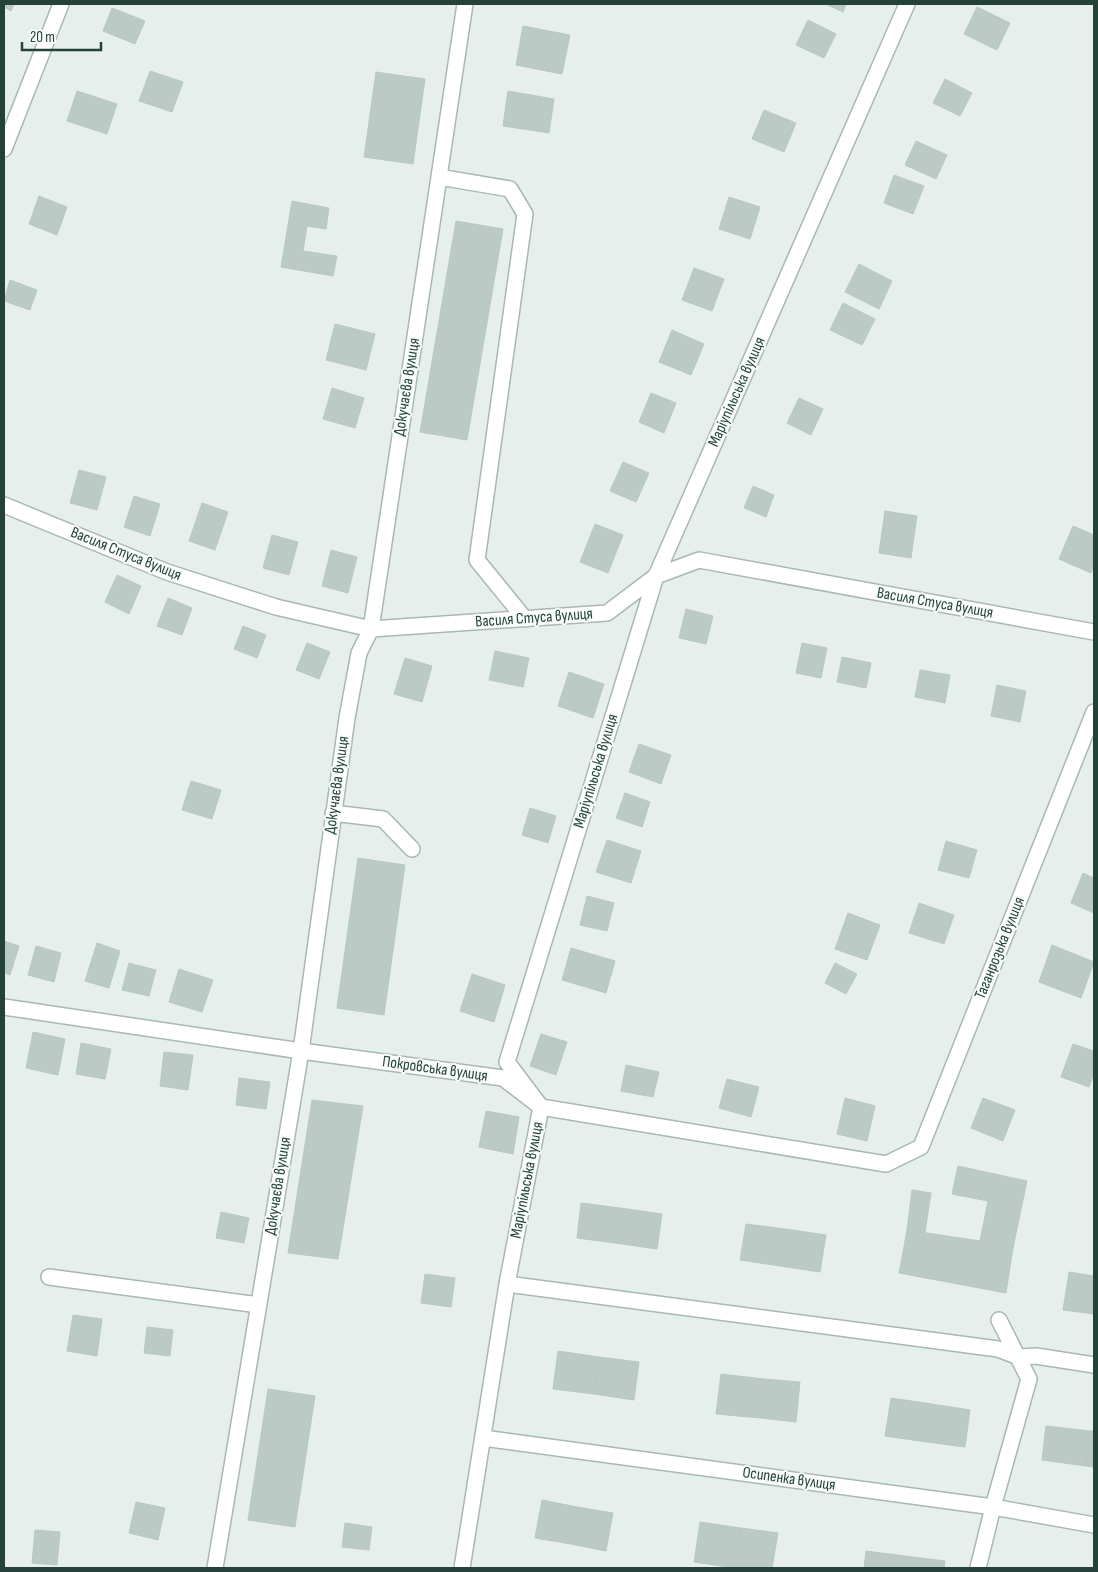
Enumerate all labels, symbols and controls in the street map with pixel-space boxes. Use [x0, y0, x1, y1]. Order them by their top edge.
scale bar [22, 20, 101, 52]
text: 20 m [30, 28, 55, 47]
street label: Маріупільська вулиця [704, 334, 770, 450]
street label: Докучаєва вулиця [390, 337, 424, 437]
street label: Василя Стуса вулиця [68, 523, 184, 585]
street label: Василя Стуса вулиця [875, 583, 995, 623]
street label: Василя Стуса вулиця [475, 604, 593, 632]
street label: Маріупільська вулиця [570, 712, 622, 830]
street label: Докучаєва вулиця [321, 735, 353, 835]
street label: Таганрозька вулиця [971, 894, 1029, 1002]
street label: Покровська вулиця [381, 1052, 489, 1086]
street label: Маріупільська вулиця [506, 1120, 548, 1240]
street label: Докучаєва вулиця [261, 1136, 295, 1236]
street label: Осипенка вулиця [741, 1463, 837, 1495]

